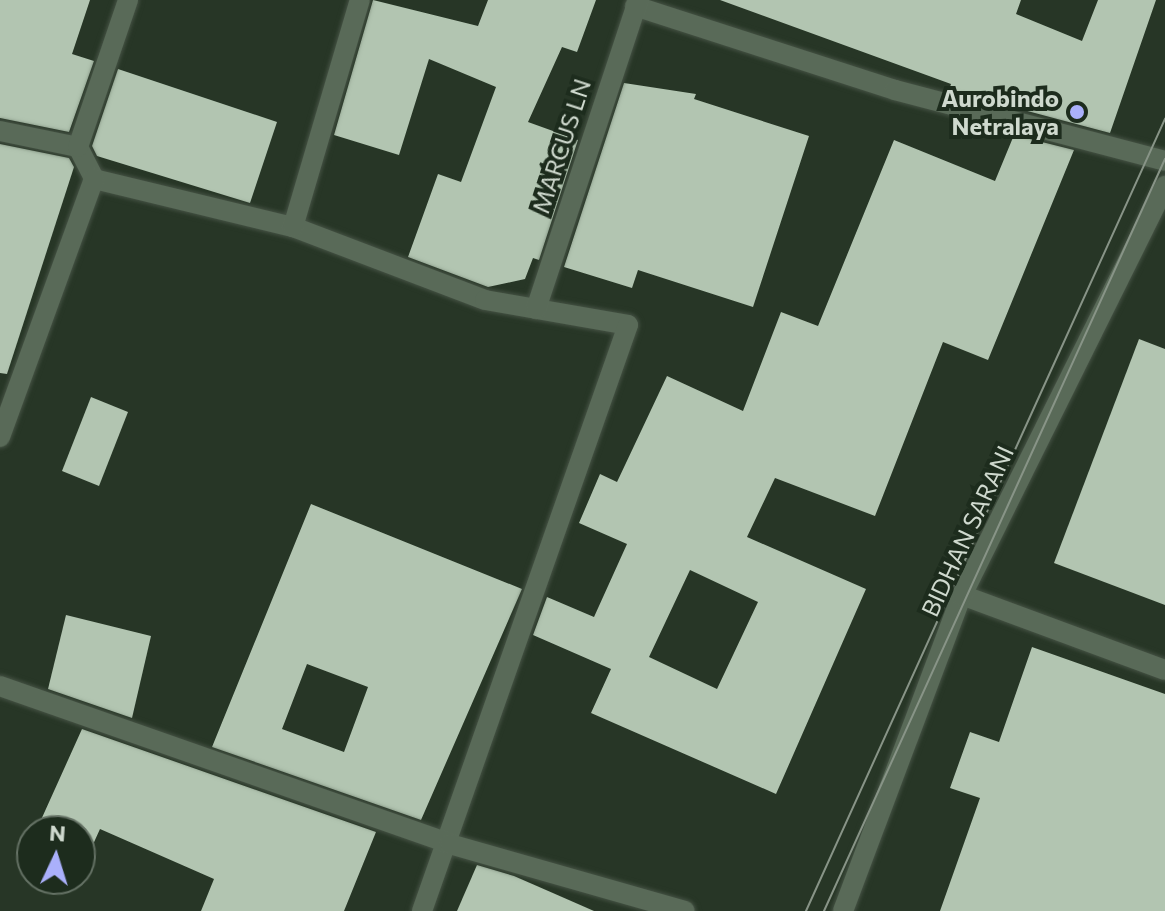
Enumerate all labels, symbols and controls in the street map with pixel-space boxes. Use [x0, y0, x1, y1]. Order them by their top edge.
street label: MARCUS LN [526, 75, 596, 217]
place label: Aurobindo Netralaya [941, 84, 1059, 140]
marker: Aurobindo Netralaya [1066, 101, 1088, 123]
street label: BIDHAN SARANI [915, 441, 1019, 621]
north arrow [16, 815, 96, 895]
text: N [48, 819, 67, 847]

